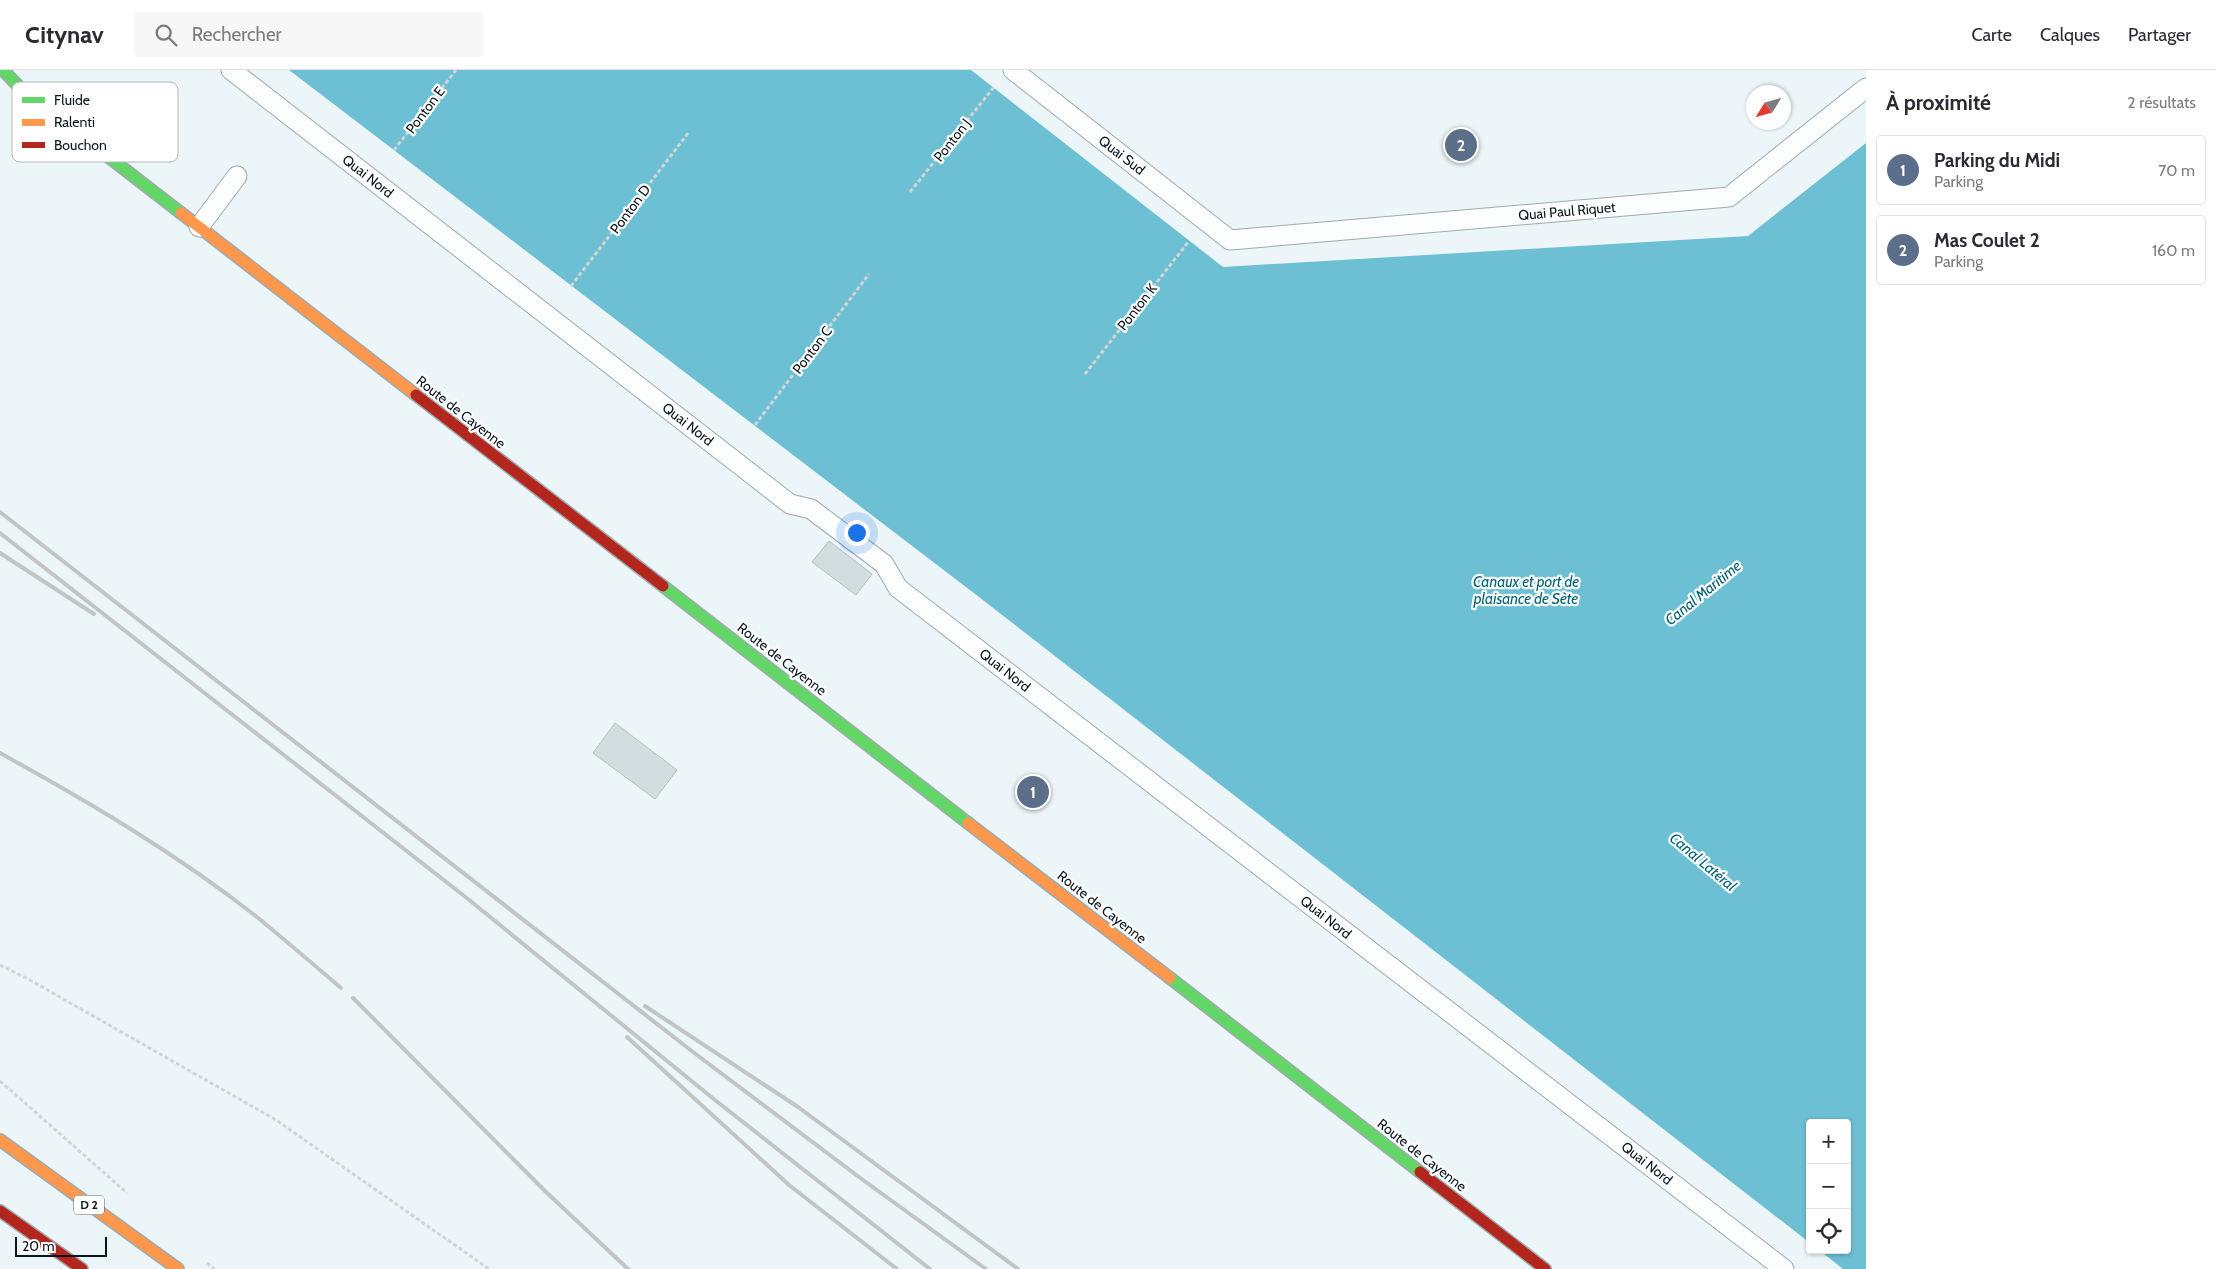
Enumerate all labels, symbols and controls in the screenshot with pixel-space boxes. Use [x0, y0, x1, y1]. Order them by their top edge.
search box [134, 12, 484, 57]
text: Citynav [25, 20, 104, 49]
icon: search [152, 21, 180, 49]
text: Rechercher [192, 23, 282, 46]
text: Carte [1971, 24, 2012, 46]
text: Calques [2040, 24, 2100, 46]
text: Partager [2128, 24, 2191, 46]
legend [12, 82, 178, 162]
street label: Ponton E [401, 83, 449, 137]
north arrow [1746, 85, 1791, 130]
text: À proximité [1886, 90, 1991, 115]
text: Fluide [54, 91, 90, 109]
text: 2 résultats [2127, 93, 2196, 112]
text: Ralenti [54, 113, 95, 131]
street label: Ponton J [929, 115, 975, 165]
pin: 2 [1445, 126, 1477, 164]
street label: Quai Sud [1095, 131, 1149, 179]
text: Bouchon [54, 136, 107, 154]
text: Parking du Midi [1934, 149, 2060, 172]
street label: Quai Nord [339, 150, 397, 202]
text: 1 [1900, 161, 1906, 180]
text: 70 m [2158, 161, 2195, 180]
text: Parking [1934, 172, 1983, 191]
street label: Ponton D [606, 181, 654, 237]
street label: Quai Paul Riquet [1518, 198, 1617, 224]
text: Mas Coulet 2 [1934, 229, 2040, 252]
text: 2 [1899, 241, 1907, 260]
text: 160 m [2152, 241, 2195, 260]
text: Parking [1934, 252, 1983, 271]
street label: Ponton K [1113, 280, 1161, 334]
street label: Ponton C [788, 322, 836, 377]
street label: Route de Cayenne [413, 372, 509, 452]
street label: Quai Nord [659, 398, 717, 450]
your location [844, 520, 870, 546]
water label: Canal Maritime [1661, 557, 1745, 629]
water label: Canaux et port de plaisance de Sète [1473, 573, 1579, 608]
street label: Route de Cayenne [734, 619, 830, 699]
street label: Quai Nord [976, 644, 1034, 696]
pin: 1 [1017, 773, 1049, 811]
water label: Canal Latéral [1666, 829, 1740, 895]
street label: Route de Cayenne [1054, 867, 1150, 947]
street label: Quai Nord [1297, 891, 1355, 943]
street label: Route de Cayenne [1374, 1115, 1470, 1195]
map controls [1806, 1119, 1851, 1254]
button: + [1806, 1119, 1851, 1164]
street label: Quai Nord [1618, 1137, 1676, 1189]
button: − [1806, 1164, 1851, 1209]
road number: D 2 [74, 1196, 104, 1214]
button: locate [1806, 1209, 1851, 1254]
scale bar [15, 1234, 108, 1257]
text: 20 m [22, 1237, 55, 1255]

